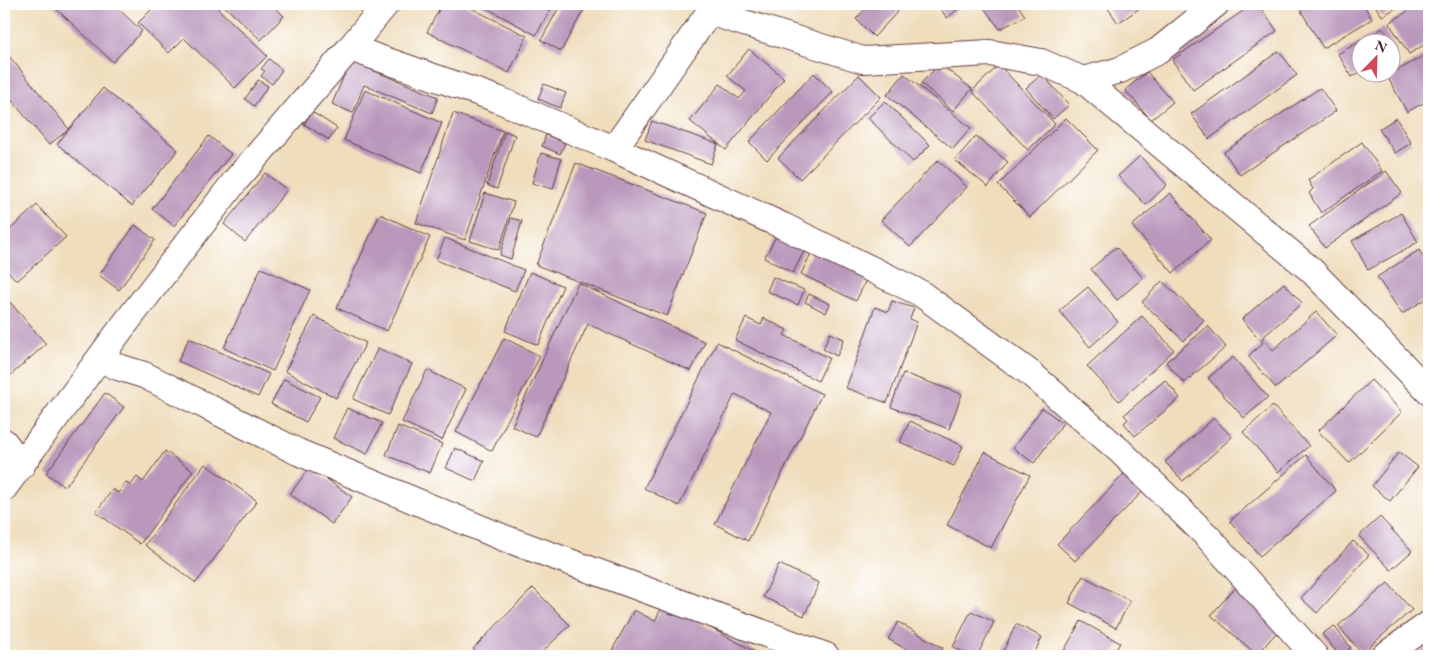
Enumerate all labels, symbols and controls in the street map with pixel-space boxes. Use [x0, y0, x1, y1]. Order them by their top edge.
north arrow [1350, 32, 1400, 82]
text: N [1372, 36, 1390, 57]

